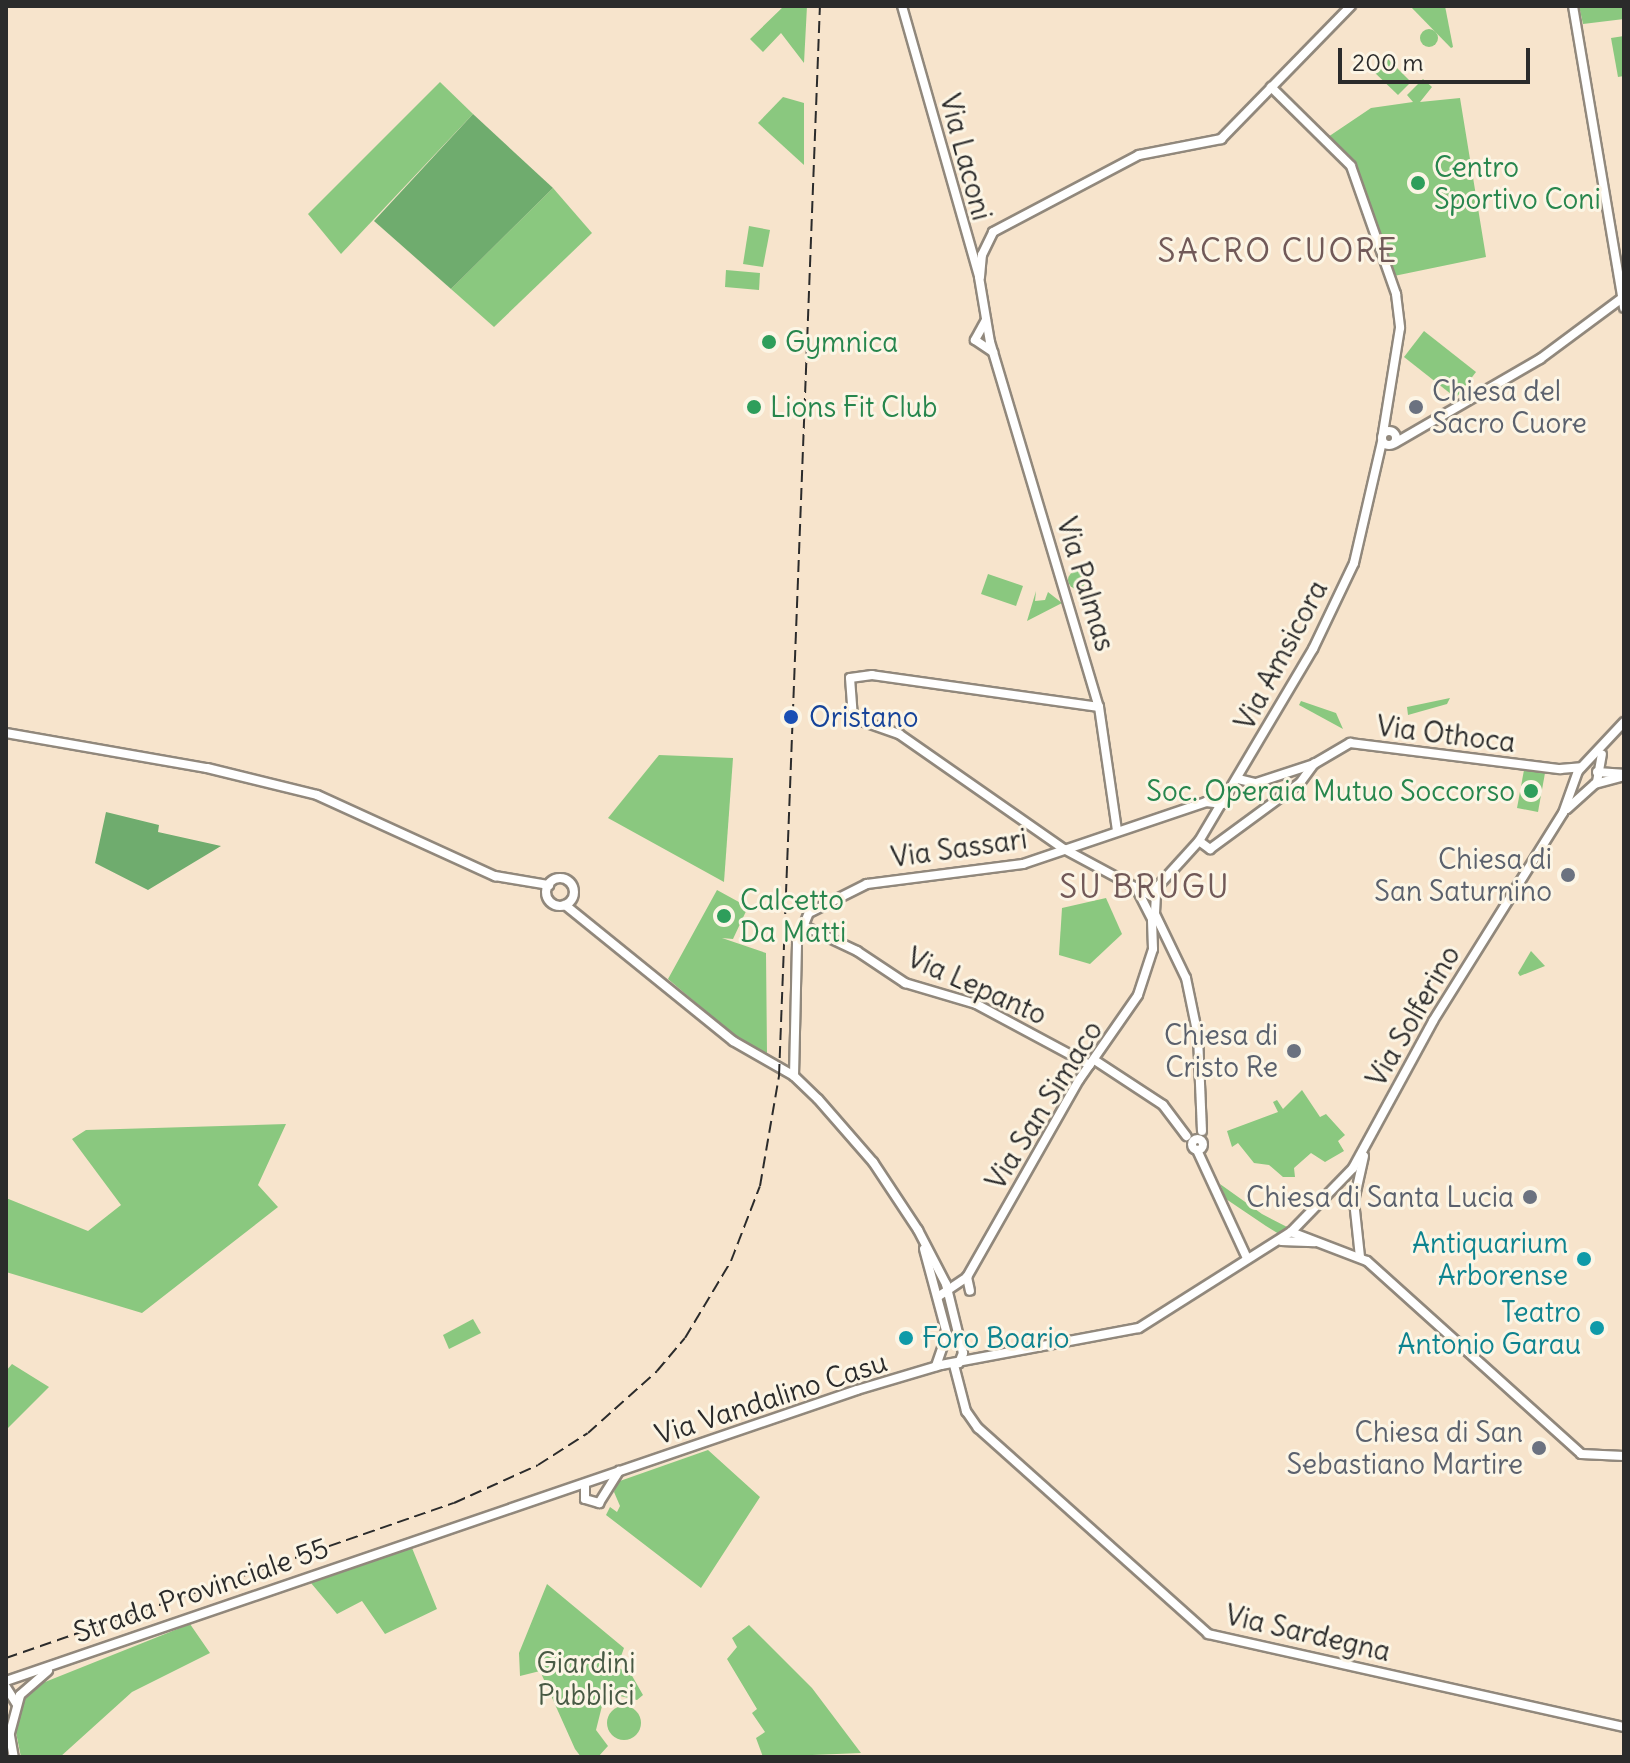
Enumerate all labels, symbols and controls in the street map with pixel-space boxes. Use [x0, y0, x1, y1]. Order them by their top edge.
scale bar [1342, 32, 1534, 82]
text: 200 m [1352, 47, 1424, 77]
street label: Via Laconi [933, 90, 999, 224]
place label: Centro Sportivo Coni [1434, 150, 1601, 216]
marker: Centro Sportivo Coni [1409, 174, 1427, 192]
district label: SACRO CUORE [1158, 232, 1398, 270]
place label: Gymnica [785, 325, 898, 359]
marker: Gymnica [760, 333, 778, 351]
place label: Chiesa del Sacro Cuore [1432, 374, 1587, 440]
place label: Lions Fit Club [770, 390, 938, 424]
marker: Lions Fit Club [745, 398, 763, 416]
marker: Chiesa del Sacro Cuore [1407, 398, 1425, 416]
street label: Via Palmas [1050, 513, 1122, 655]
street label: Via Amsicora [1227, 574, 1335, 736]
place label: Oristano [809, 700, 918, 734]
marker: Oristano [780, 706, 802, 728]
street label: Via Othoca [1375, 709, 1517, 759]
place label: Soc. Operaia Mutuo Soccorso [1146, 774, 1515, 808]
marker: Soc. Operaia Mutuo Soccorso [1522, 782, 1540, 800]
street label: Via Sassari [889, 822, 1029, 874]
place label: Chiesa di San Saturnino [1374, 842, 1552, 908]
marker: Chiesa di San Saturnino [1559, 866, 1577, 884]
district label: SU BRUGU [1059, 868, 1231, 906]
place label: Calcetto Da Matti [740, 883, 846, 949]
marker: Calcetto Da Matti [715, 907, 733, 925]
street label: Via Lepanto [902, 940, 1052, 1032]
street label: Via Solferino [1359, 940, 1467, 1092]
street label: Via San Simaco [979, 1014, 1109, 1196]
place label: Chiesa di Cristo Re [1164, 1018, 1278, 1084]
marker: Chiesa di Cristo Re [1285, 1042, 1303, 1060]
place label: Chiesa di Santa Lucia [1246, 1180, 1514, 1214]
marker: Chiesa di Santa Lucia [1521, 1188, 1539, 1206]
place label: Antiquarium Arborense [1412, 1226, 1568, 1292]
marker: Antiquarium Arborense [1575, 1250, 1593, 1268]
place label: Teatro Antonio Garau [1397, 1295, 1581, 1361]
marker: Teatro Antonio Garau [1588, 1319, 1606, 1337]
place label: Foro Boario [922, 1321, 1069, 1355]
marker: Foro Boario [897, 1329, 915, 1347]
street label: Via Vandalino Casu [651, 1345, 891, 1451]
place label: Chiesa di San Sebastiano Martire [1287, 1415, 1523, 1481]
marker: Chiesa di San Sebastiano Martire [1530, 1439, 1548, 1457]
street label: Strada Provinciale 55 [69, 1531, 333, 1649]
street label: Via Sardegna [1222, 1598, 1394, 1668]
park label: Giardini Pubblici [537, 1646, 635, 1712]

